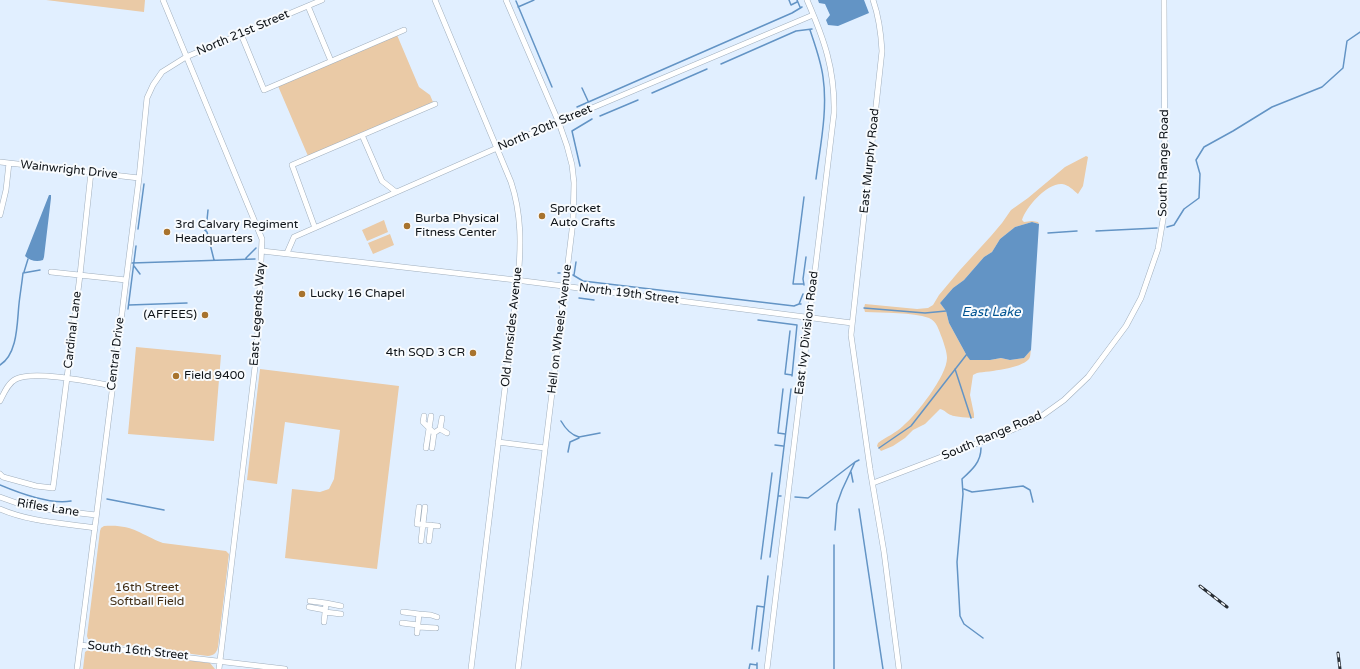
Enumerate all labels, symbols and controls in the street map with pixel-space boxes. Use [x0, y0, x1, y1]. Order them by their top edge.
street label: North 21st Street [195, 7, 291, 59]
street label: North 20th Street [496, 102, 594, 154]
street label: East Murphy Road [857, 108, 883, 214]
street label: South Range Road [1156, 109, 1172, 217]
street label: Wainwright Drive [20, 158, 118, 182]
place label: Sprocket Auto Crafts [550, 202, 615, 230]
marker: Sprocket Auto Crafts [537, 211, 547, 221]
place label: Burba Physical Fitness Center [415, 212, 499, 240]
place label: 3rd Calvary Regiment Headquarters [175, 218, 298, 246]
marker: Burba Physical Fitness Center [402, 221, 412, 231]
marker: 3rd Calvary Regiment Headquarters [162, 227, 172, 237]
street label: East Legends Way [247, 261, 269, 367]
street label: Hell on Wheels Avenue [545, 263, 575, 395]
street label: Old Ironsides Avenue [499, 266, 525, 388]
street label: East Ivy Division Road [792, 270, 822, 396]
street label: North 19th Street [578, 281, 680, 307]
place label: Lucky 16 Chapel [310, 287, 405, 301]
marker: Lucky 16 Chapel [297, 289, 307, 299]
street label: Cardinal Lane [61, 290, 85, 370]
water label: East Lake [961, 305, 1021, 321]
place label: (AFFEES) [143, 308, 197, 322]
marker: (AFFEES) [200, 310, 210, 320]
street label: Central Drive [104, 317, 128, 391]
place label: 4th SQD 3 CR [386, 346, 465, 360]
marker: 4th SQD 3 CR [468, 348, 478, 358]
place label: Field 9400 [184, 369, 245, 383]
marker: Field 9400 [171, 371, 181, 381]
street label: South Range Road [940, 408, 1044, 464]
street label: Rifles Lane [16, 496, 80, 520]
park label: 16th Street Softball Field [110, 581, 184, 609]
street label: South 16th Street [87, 639, 189, 663]

